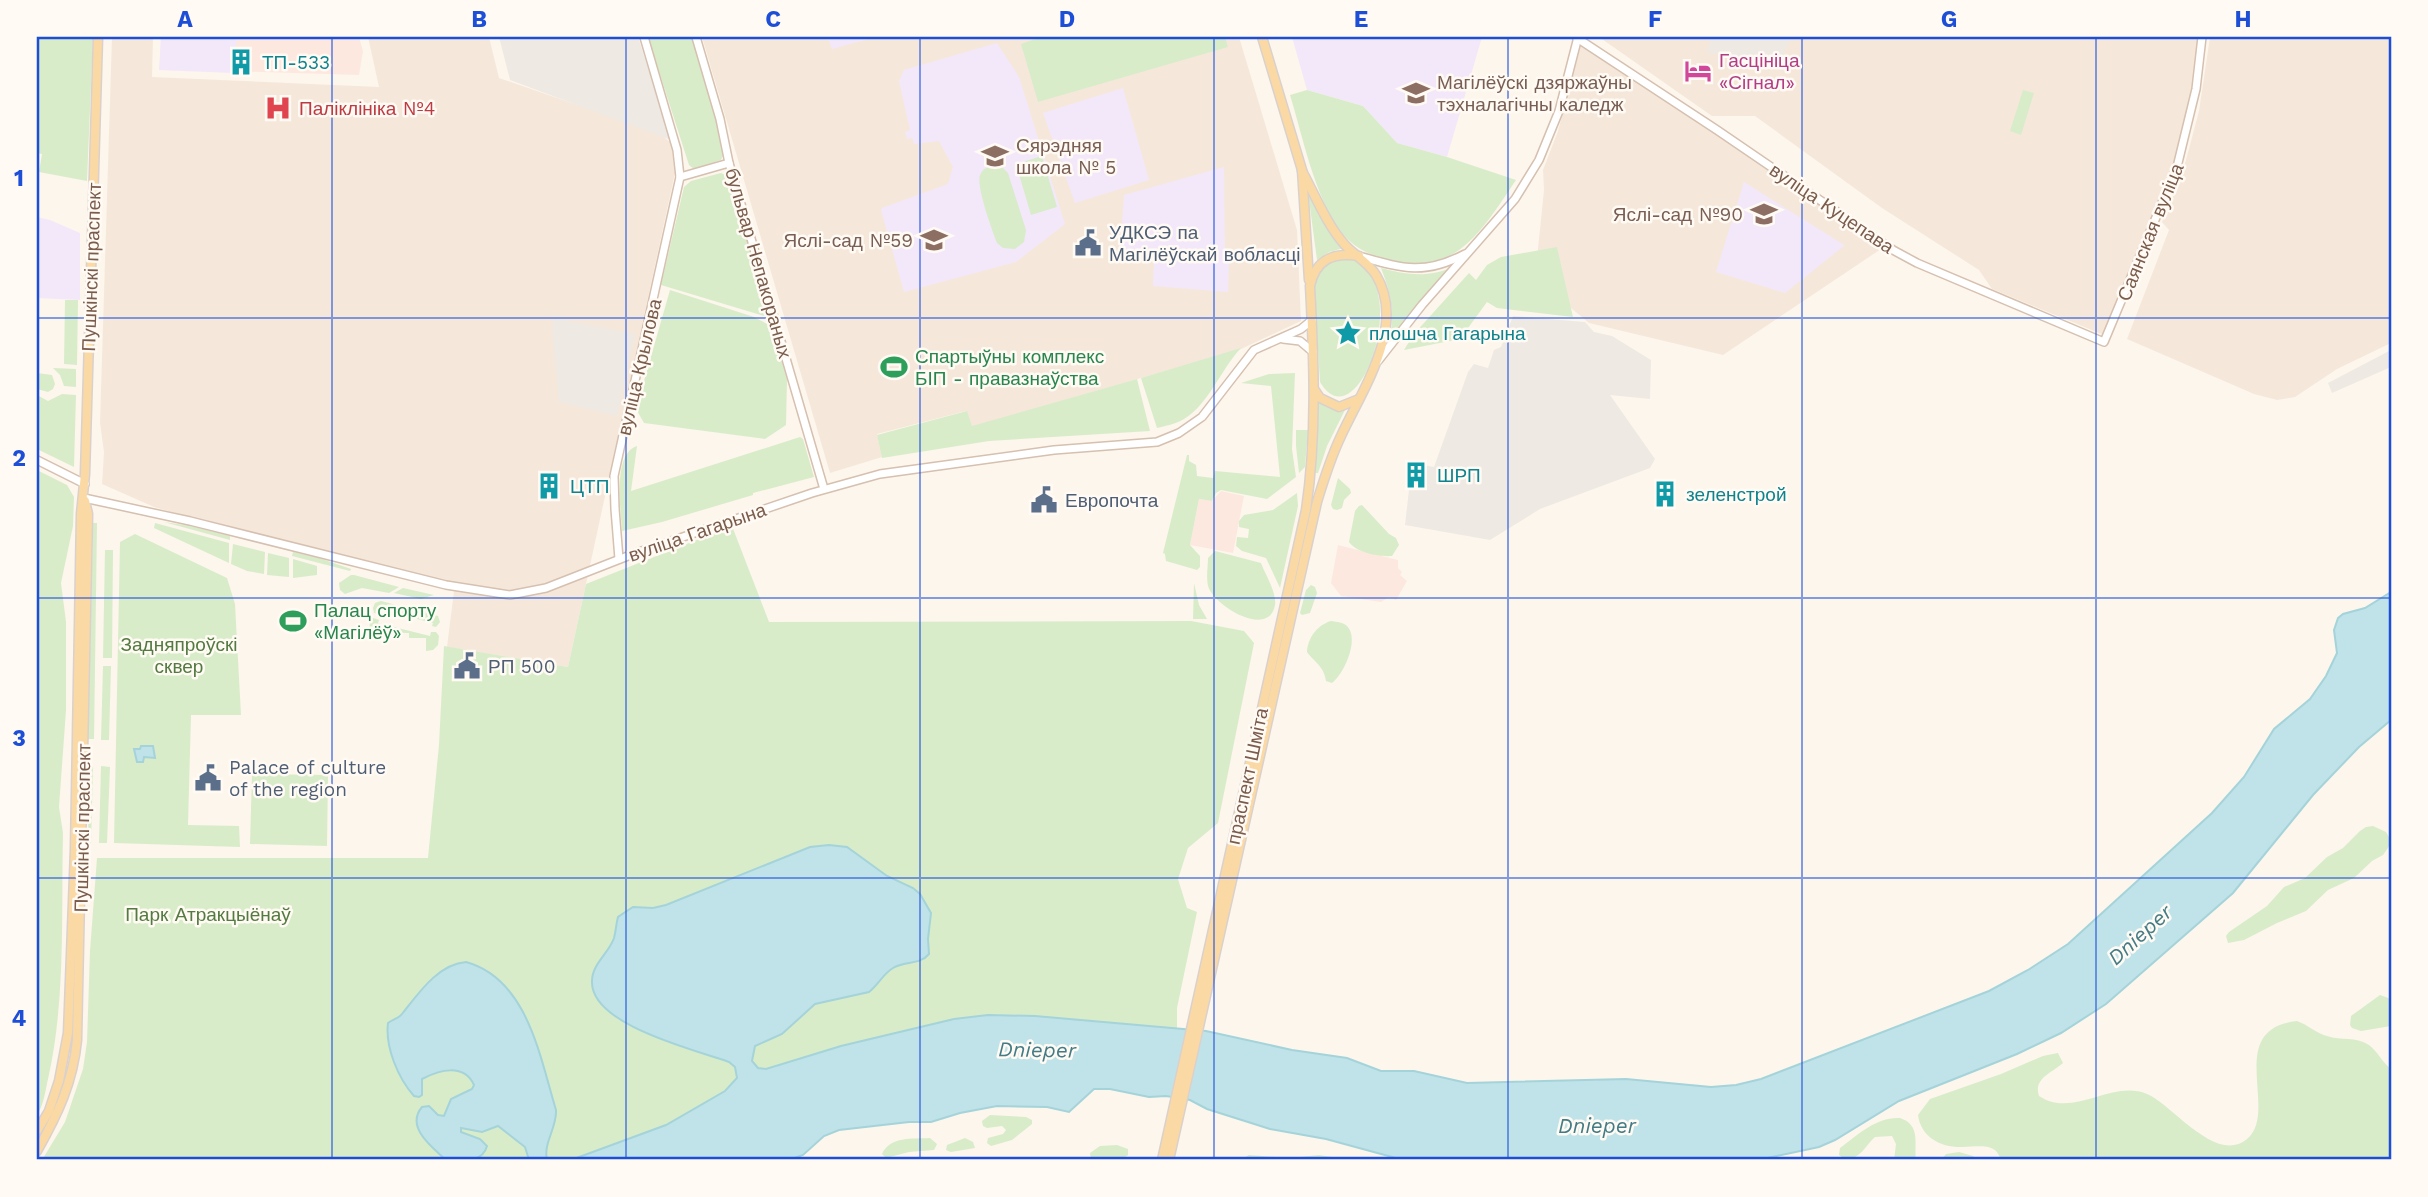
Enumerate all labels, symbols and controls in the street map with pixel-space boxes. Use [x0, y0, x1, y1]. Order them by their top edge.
text: A [177, 6, 193, 33]
text: B [471, 6, 487, 33]
text: C [765, 6, 781, 33]
text: D [1059, 6, 1075, 33]
text: E [1354, 6, 1368, 33]
text: F [1648, 6, 1662, 33]
text: G [1941, 6, 1957, 33]
text: H [2234, 6, 2252, 33]
building icon: ТП-533 [226, 47, 256, 77]
place label: Гасцініца «Сігнал» [1719, 49, 1800, 94]
place label: ТП-533 [262, 51, 330, 74]
hotel icon: Гасцініца «Сігнал» [1683, 56, 1713, 86]
place label: Магілёўскі дзяржаўны тэхналагічны каледж [1437, 71, 1632, 116]
school or university icon: Магілёўскі дзяржаўны тэхналагічны каледж [1401, 78, 1431, 108]
hospital icon: Паліклініка №4 [263, 93, 293, 123]
place label: Паліклініка №4 [299, 97, 435, 120]
place label: Сярэдняя школа № 5 [1016, 134, 1116, 179]
school or university icon: Сярэдняя школа № 5 [980, 141, 1010, 171]
street label: вуліца Куцепава [1765, 158, 1899, 259]
street label: Саянская вуліца [2112, 160, 2189, 304]
text: 1 [14, 165, 24, 192]
street label: бульвар Непакораных [720, 165, 797, 361]
street label: Пушкінскі праспект [77, 182, 106, 352]
school or university icon: Яслі-сад №90 [1749, 199, 1779, 229]
place label: Яслі-сад №90 [1613, 203, 1743, 226]
place label: УДКСЭ па Магілёўскай вобласці [1109, 221, 1301, 266]
school or university icon: Яслі-сад №59 [919, 225, 949, 255]
public building icon: УДКСЭ па Магілёўскай вобласці [1073, 228, 1103, 258]
place label: Яслі-сад №59 [784, 229, 913, 252]
street label: вуліца Крылова [613, 296, 666, 438]
place icon: плошча Гагарына [1333, 318, 1363, 348]
place label: плошча Гагарына [1369, 322, 1526, 345]
place label: Спартыўны комплекс БІП - правазнаўства [915, 345, 1104, 390]
sports icon: Спартыўны комплекс БІП - правазнаўства [879, 352, 909, 382]
text: 2 [12, 445, 26, 472]
building icon: ШРП [1401, 460, 1431, 490]
place label: ШРП [1437, 464, 1481, 487]
building icon: ЦТП [534, 471, 564, 501]
place label: ЦТП [570, 475, 609, 498]
building icon: зеленстрой [1650, 479, 1680, 509]
place label: зеленстрой [1686, 483, 1787, 506]
public building icon: Европочта [1029, 485, 1059, 515]
place label: Европочта [1065, 489, 1159, 512]
street label: вуліца Гагарына [625, 498, 769, 567]
place label: Палац спорту «Магілёў» [314, 599, 437, 644]
sports icon: Палац спорту «Магілёў» [278, 606, 308, 636]
park label: Задняпроўскі сквер [121, 633, 237, 678]
public building icon: РП 500 [452, 651, 482, 681]
place label: РП 500 [488, 655, 556, 678]
street label: праспект Шміта [1222, 705, 1273, 847]
text: 3 [12, 725, 26, 752]
street label: Пушкінскі праспект [70, 743, 95, 913]
place label: Palace of culture of the region [229, 756, 386, 801]
public building icon: Palace of culture of the region [193, 763, 223, 793]
water label: Dnieper [2102, 899, 2178, 970]
park label: Парк Атракцыёнаў [125, 903, 291, 926]
text: 4 [12, 1005, 27, 1032]
water label: Dnieper [998, 1036, 1077, 1063]
water label: Dnieper [1558, 1113, 1637, 1138]

